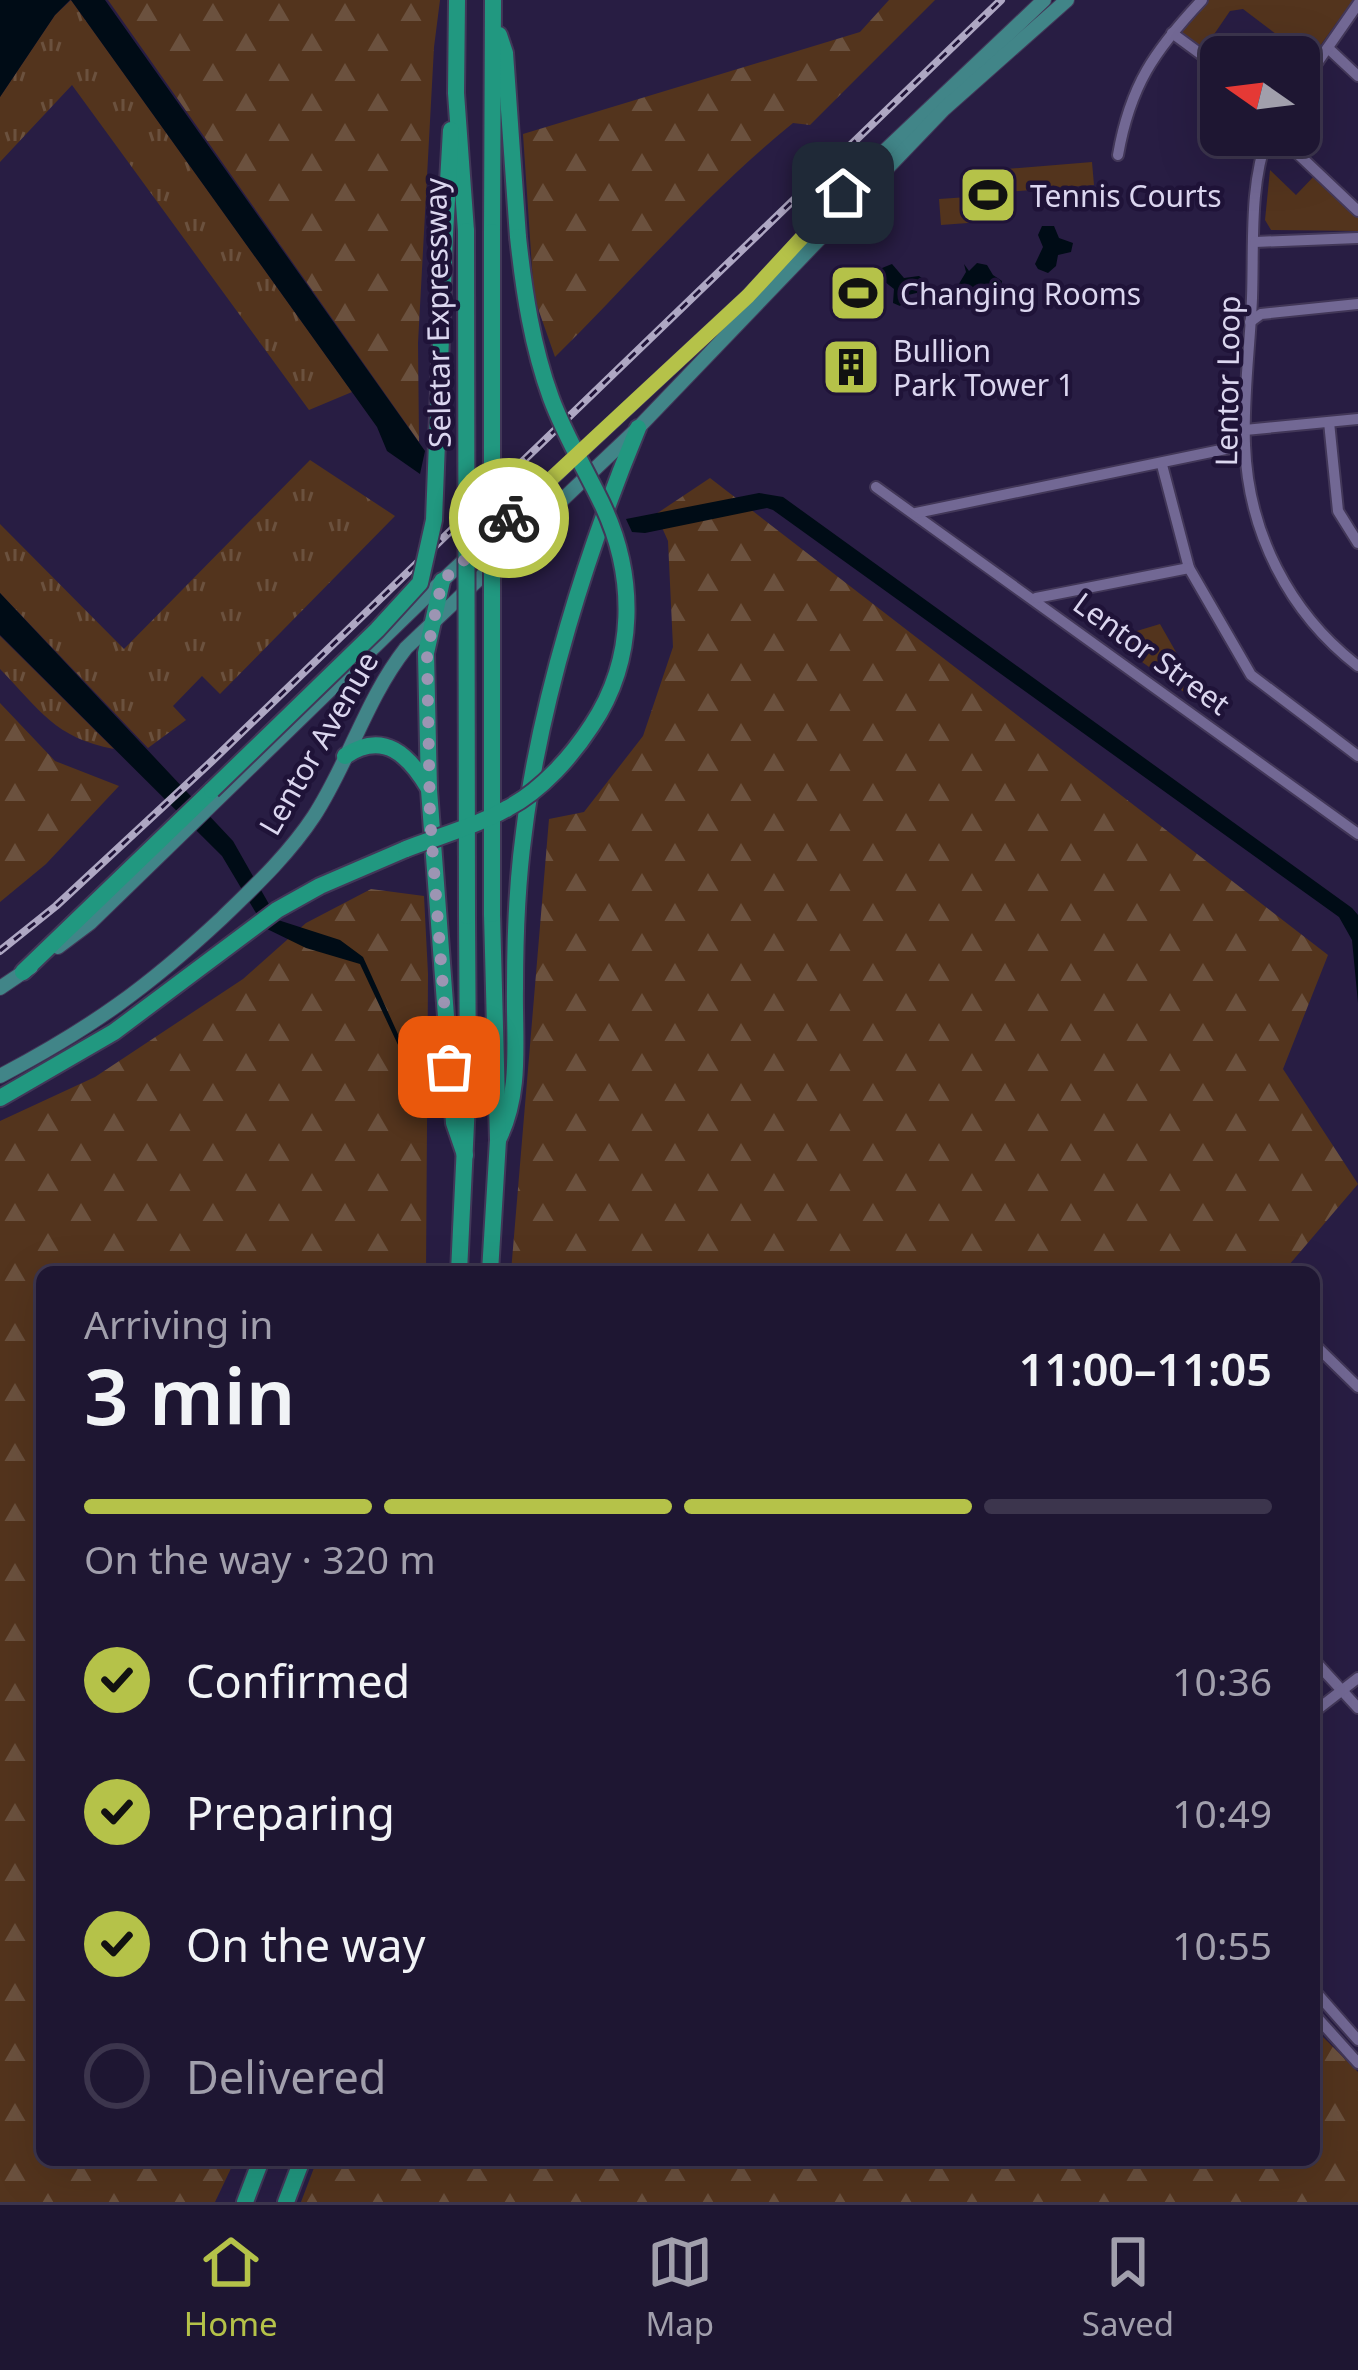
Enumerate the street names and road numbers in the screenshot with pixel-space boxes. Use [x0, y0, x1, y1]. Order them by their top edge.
street label: Seletar Expressway [414, 177, 460, 448]
street label: Lentor Loop [1205, 295, 1249, 467]
street label: Lentor Street [1065, 582, 1239, 724]
street label: Lentor Avenue [249, 644, 387, 842]

